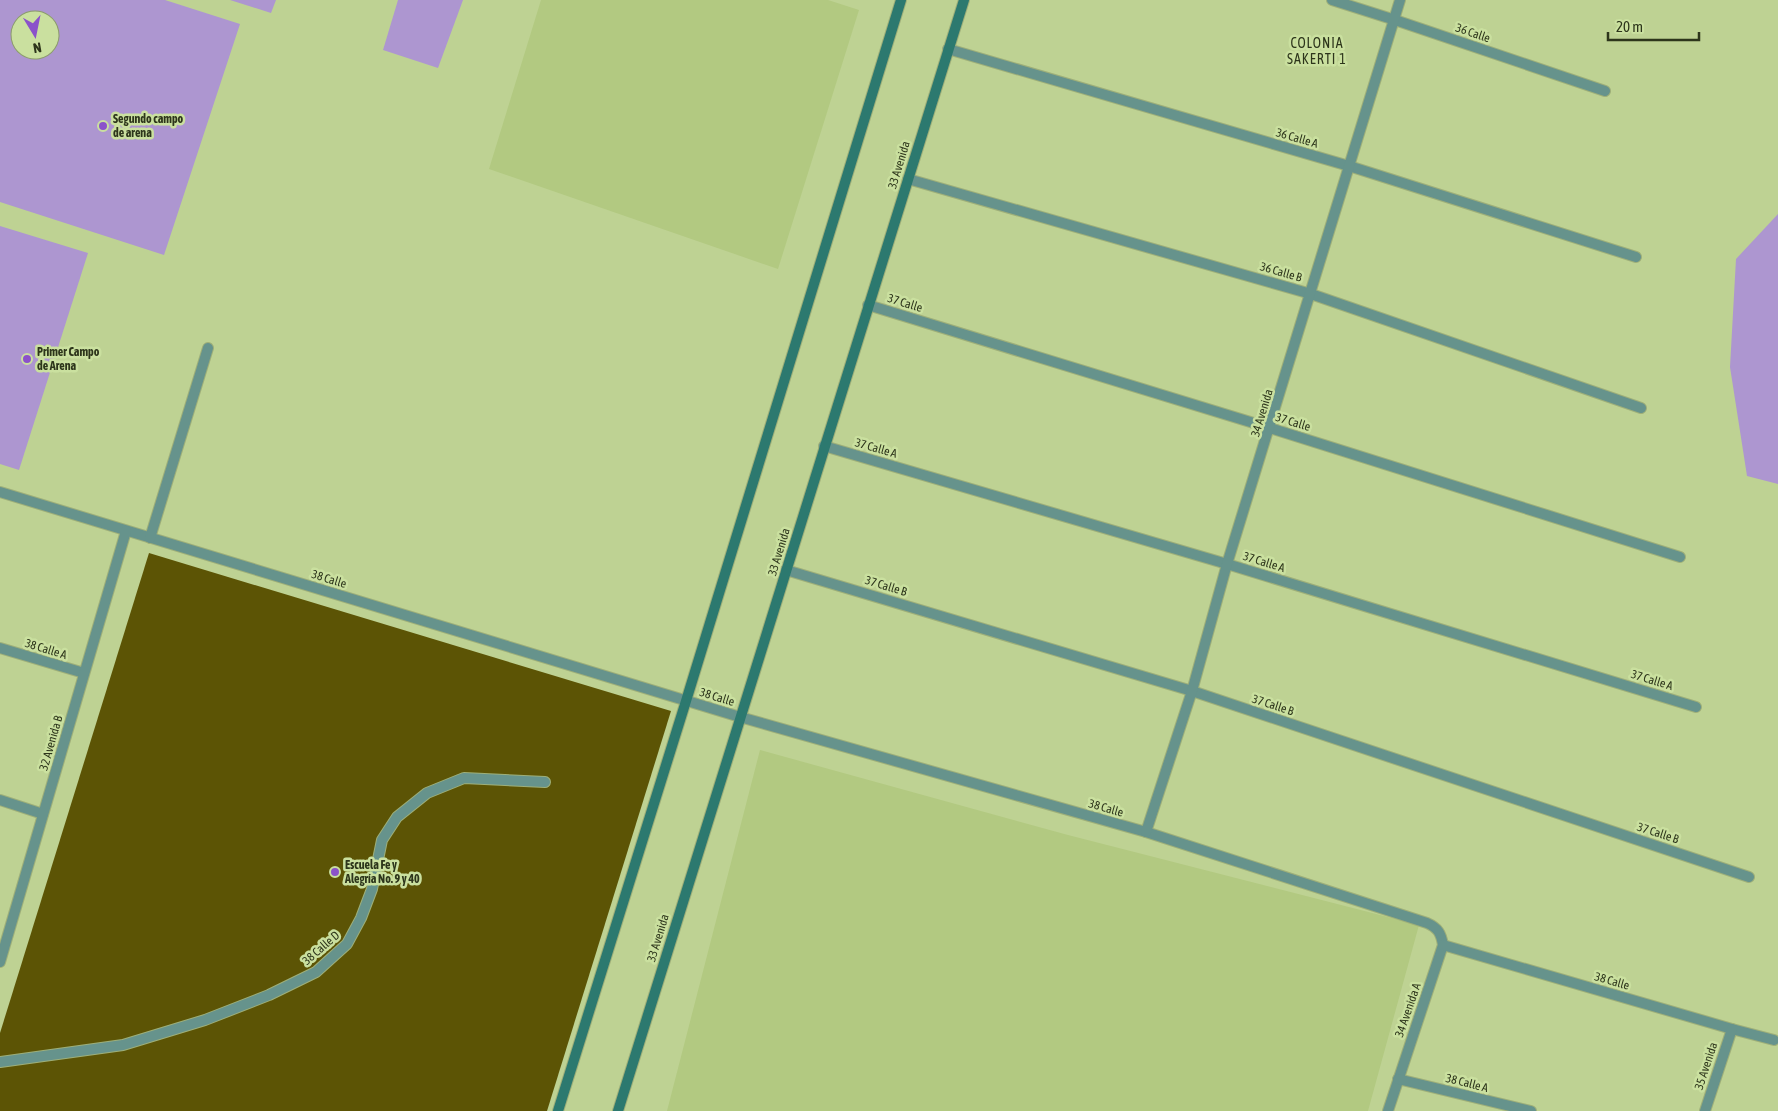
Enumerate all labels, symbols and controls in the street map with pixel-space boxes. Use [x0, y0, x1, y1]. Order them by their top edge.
north arrow [10, 10, 60, 60]
scale bar [1608, 10, 1699, 42]
text: 20 m [1616, 18, 1643, 35]
street label: 36 Calle [1454, 21, 1492, 45]
district label: COLONIA SAKERTI 1 [1287, 35, 1347, 67]
text: N [32, 39, 43, 56]
place label: Segundo campo de arena [113, 112, 184, 140]
marker: Segundo campo de arena [97, 120, 109, 132]
street label: 36 Calle A [1274, 125, 1320, 151]
street label: 33 Avenida [885, 140, 913, 190]
street label: 36 Calle B [1258, 259, 1304, 285]
street label: 37 Calle [886, 291, 924, 315]
place label: Primer Campo de Arena [37, 345, 100, 373]
marker: Primer Campo de Arena [21, 353, 33, 365]
street label: 34 Avenida [1248, 388, 1276, 438]
street label: 37 Calle [1274, 410, 1312, 434]
street label: 37 Calle A [853, 435, 899, 461]
street label: 33 Avenida [765, 527, 793, 577]
street label: 37 Calle A [1241, 549, 1287, 575]
street label: 38 Calle [310, 567, 348, 591]
street label: 37 Calle B [863, 573, 909, 599]
street label: 38 Calle A [23, 636, 69, 662]
street label: 37 Calle A [1629, 667, 1675, 693]
street label: 38 Calle [698, 685, 736, 709]
street label: 37 Calle B [1250, 692, 1296, 718]
street label: 32 Avenida B [37, 714, 66, 772]
street label: 38 Calle [1087, 796, 1125, 820]
street label: 37 Calle B [1635, 820, 1681, 846]
place label: Escuela Fe y Alegría No. 9 y 40 [344, 858, 420, 886]
marker: Escuela Fe y Alegría No. 9 y 40 [329, 866, 341, 878]
street label: 33 Avenida [644, 913, 672, 963]
street label: 38 Calle D [300, 928, 342, 968]
street label: 38 Calle [1593, 969, 1631, 993]
street label: 34 Avenida A [1392, 981, 1424, 1039]
street label: 35 Avenida [1692, 1041, 1720, 1091]
street label: 38 Calle A [1444, 1071, 1490, 1095]

